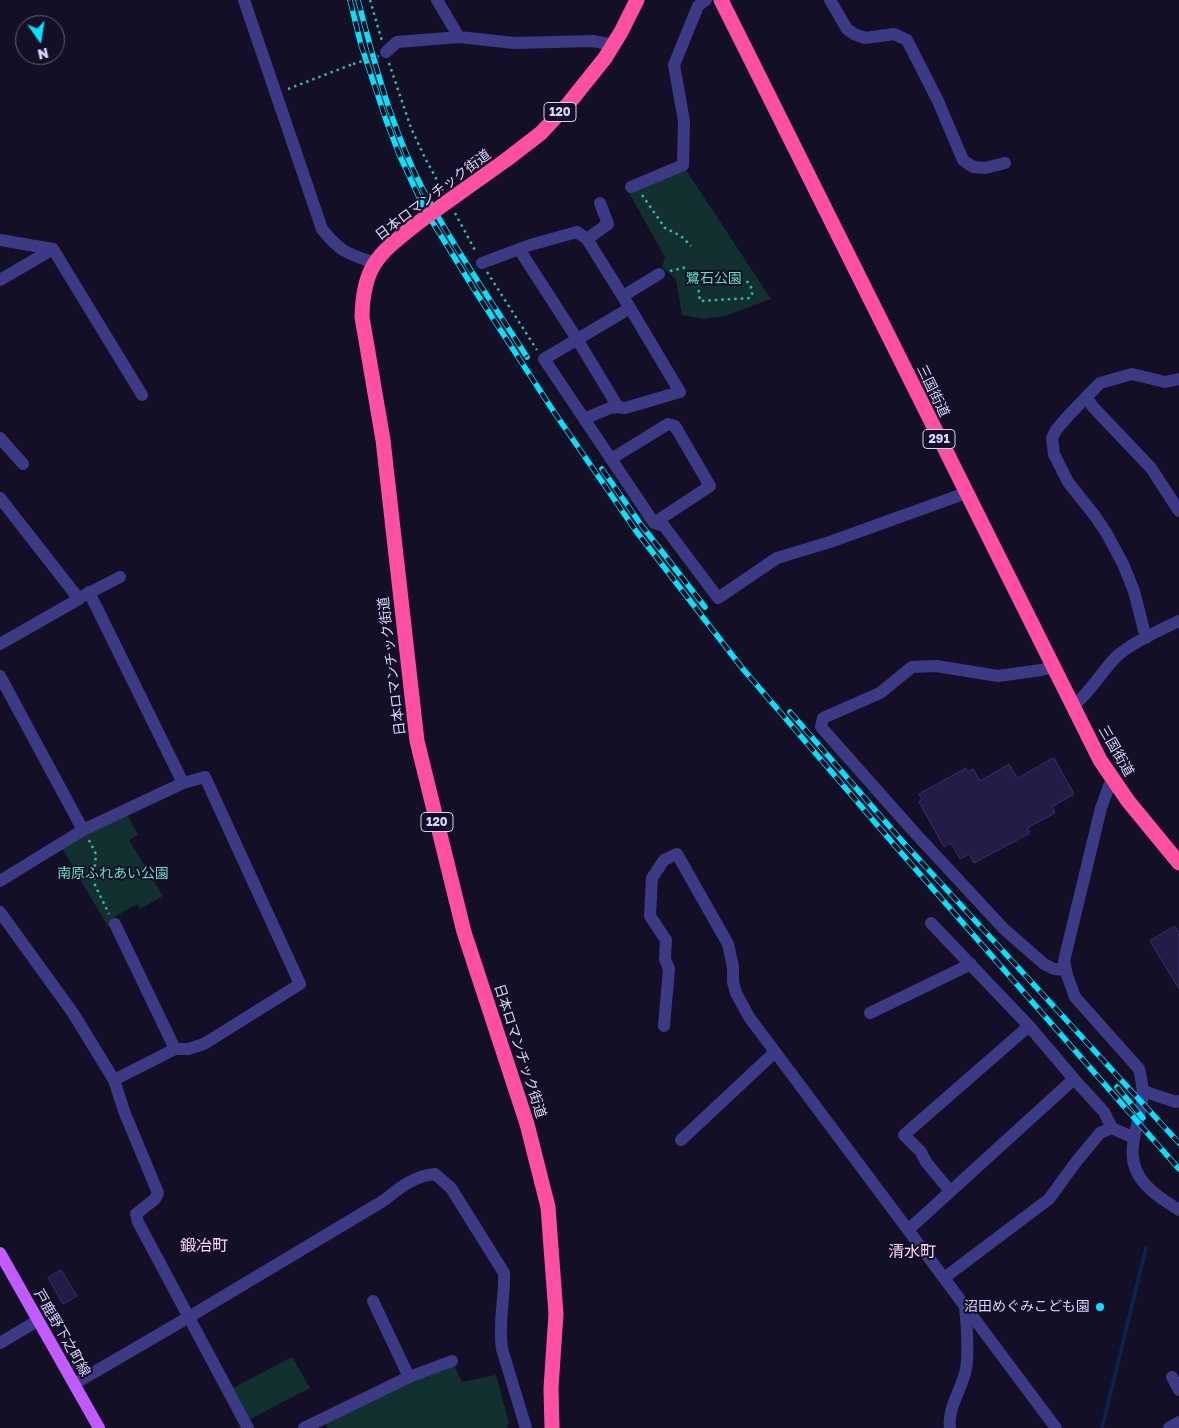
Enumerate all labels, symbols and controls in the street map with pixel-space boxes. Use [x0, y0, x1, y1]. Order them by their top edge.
north arrow [15, 15, 65, 65]
text: N [36, 45, 50, 64]
road number: 120 [544, 102, 576, 121]
street label: 日本ロマンチック街道 [372, 146, 494, 244]
park label: 鷺石公園 [686, 271, 742, 287]
street label: 三国街道 [913, 362, 953, 420]
road number: 291 [923, 429, 955, 448]
street label: 日本ロマンチック街道 [375, 595, 409, 737]
street label: 三国街道 [1095, 723, 1137, 779]
road number: 120 [421, 812, 453, 832]
park label: 南原ふれあい公園 [57, 866, 169, 882]
street label: 日本ロマンチック街道 [490, 982, 550, 1120]
district label: 鍛冶町 [180, 1236, 228, 1256]
district label: 清水町 [888, 1242, 936, 1262]
street label: 戸鹿野下之町線 [30, 1286, 94, 1380]
place label: 沼田めぐみこども園 [964, 1299, 1090, 1315]
marker: 沼田めぐみこども園 [1094, 1301, 1106, 1313]

